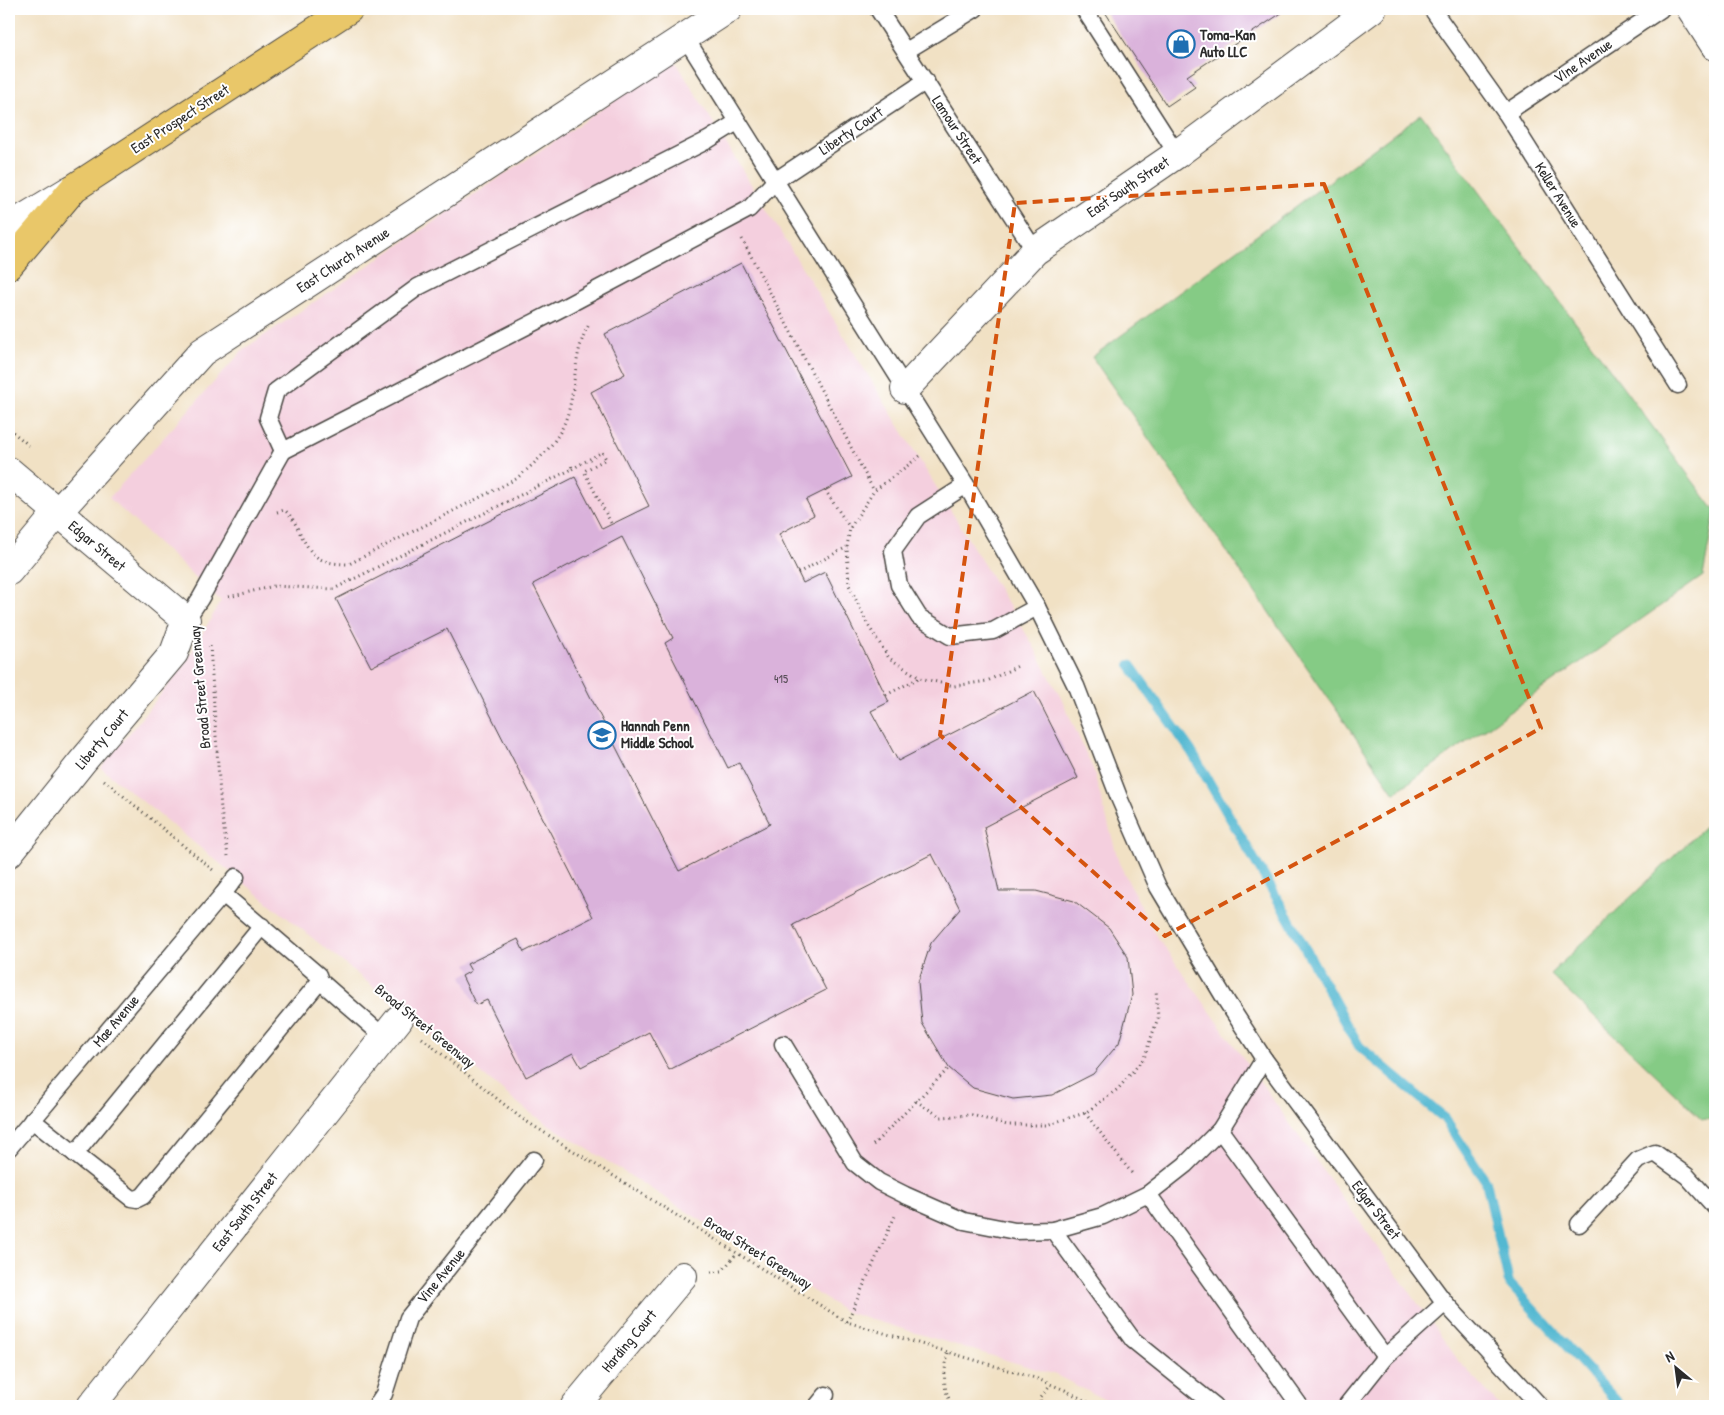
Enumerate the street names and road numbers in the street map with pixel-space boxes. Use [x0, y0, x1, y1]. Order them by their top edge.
street label: VIne Avenue [1549, 33, 1616, 88]
street label: East Prospect Street [126, 78, 234, 158]
street label: Lamour Street [927, 91, 988, 169]
street label: Liberty Court [815, 101, 888, 160]
street label: East South Street [1082, 151, 1174, 222]
street label: Keller Avenue [1530, 158, 1587, 231]
street label: East Church Avenue [292, 222, 393, 297]
street label: Edgar Street [64, 515, 131, 576]
street label: Broad Street Greenway [184, 624, 215, 750]
street label: Liberty Court [70, 703, 134, 773]
street label: Broad Street Greenway [371, 978, 480, 1073]
street label: Mae Avenue [88, 990, 144, 1051]
street label: East South Street [207, 1167, 283, 1256]
street label: Edgar Street [1347, 1176, 1406, 1244]
street label: Broad Street Greenway [700, 1211, 816, 1294]
street label: Vine Avenue [412, 1243, 470, 1308]
street label: Harding Court [596, 1304, 662, 1377]

